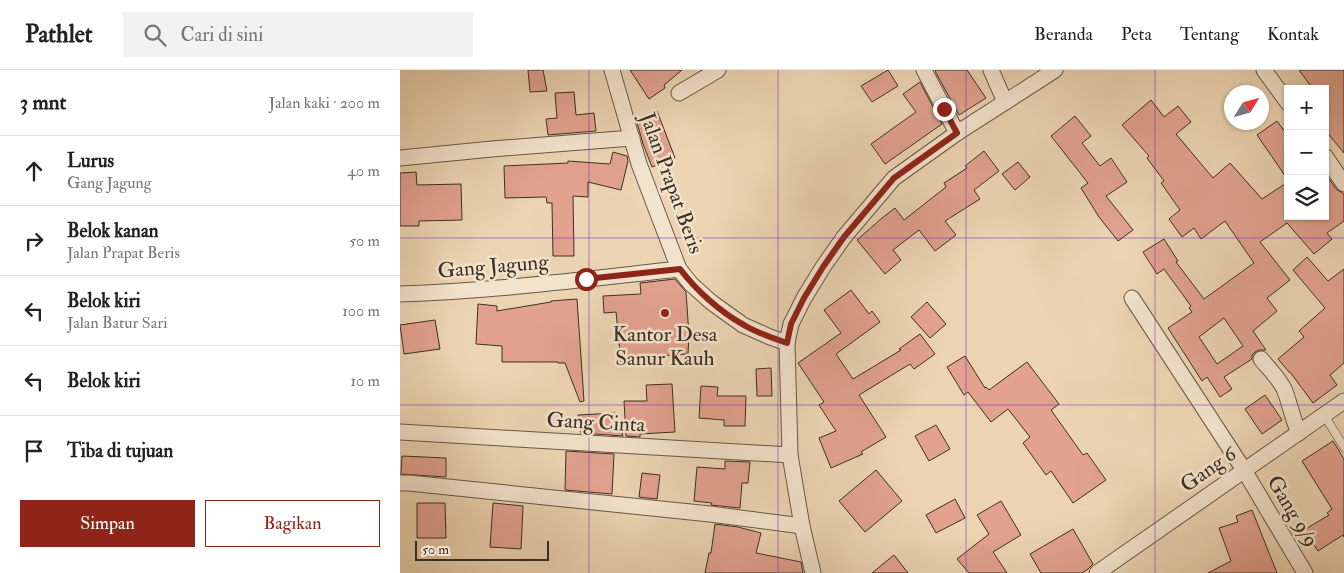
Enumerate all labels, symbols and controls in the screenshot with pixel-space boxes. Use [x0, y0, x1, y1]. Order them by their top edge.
search box [123, 12, 473, 57]
text: Pathlet [25, 19, 93, 50]
icon: search [141, 21, 169, 49]
text: Cari di sini [181, 23, 263, 47]
text: Beranda [1034, 23, 1093, 46]
text: Peta [1121, 23, 1152, 46]
text: Tentang [1180, 23, 1239, 46]
text: Kontak [1267, 23, 1319, 46]
north arrow [1224, 85, 1269, 130]
map controls [1284, 85, 1329, 220]
button: + [1284, 85, 1329, 130]
text: 3 mnt [20, 89, 66, 116]
text: Jalan kaki · 200 m [269, 93, 380, 113]
route end [933, 98, 956, 121]
street label: Jalan Prapat Beris [633, 108, 710, 257]
button: − [1284, 130, 1329, 175]
text: Lurus [67, 149, 114, 173]
icon: ahead [20, 157, 48, 185]
text: 40 m [347, 161, 380, 181]
text: Gang Jagung [67, 173, 152, 193]
button: layers [1284, 175, 1329, 220]
text: Belok kanan [67, 219, 158, 243]
icon: right [20, 227, 48, 255]
text: 50 m [349, 231, 380, 251]
text: Jalan Prapat Beris [67, 243, 180, 263]
street label: Gang Jagung [437, 248, 550, 285]
route start [575, 268, 598, 291]
text: Belok kiri [67, 289, 141, 313]
icon: left [20, 297, 48, 325]
text: 100 m [342, 301, 380, 321]
marker: Kantor Desa Sanur Kauh [659, 307, 671, 319]
text: Jalan Batur Sari [67, 313, 168, 333]
place label: Kantor Desa Sanur Kauh [613, 321, 718, 372]
icon: left [20, 367, 48, 395]
text: Belok kiri [67, 369, 141, 393]
text: 10 m [350, 371, 380, 391]
street label: Gang Cinta [546, 406, 646, 439]
icon: arrive [20, 437, 48, 465]
text: Tiba di tujuan [67, 439, 173, 463]
street label: Gang 6 [1175, 440, 1243, 498]
street label: Gang 9/9 [1261, 471, 1324, 552]
button: Simpan [20, 500, 195, 547]
button: Bagikan [205, 500, 380, 547]
scale bar [415, 538, 549, 561]
text: 50 m [422, 541, 449, 558]

